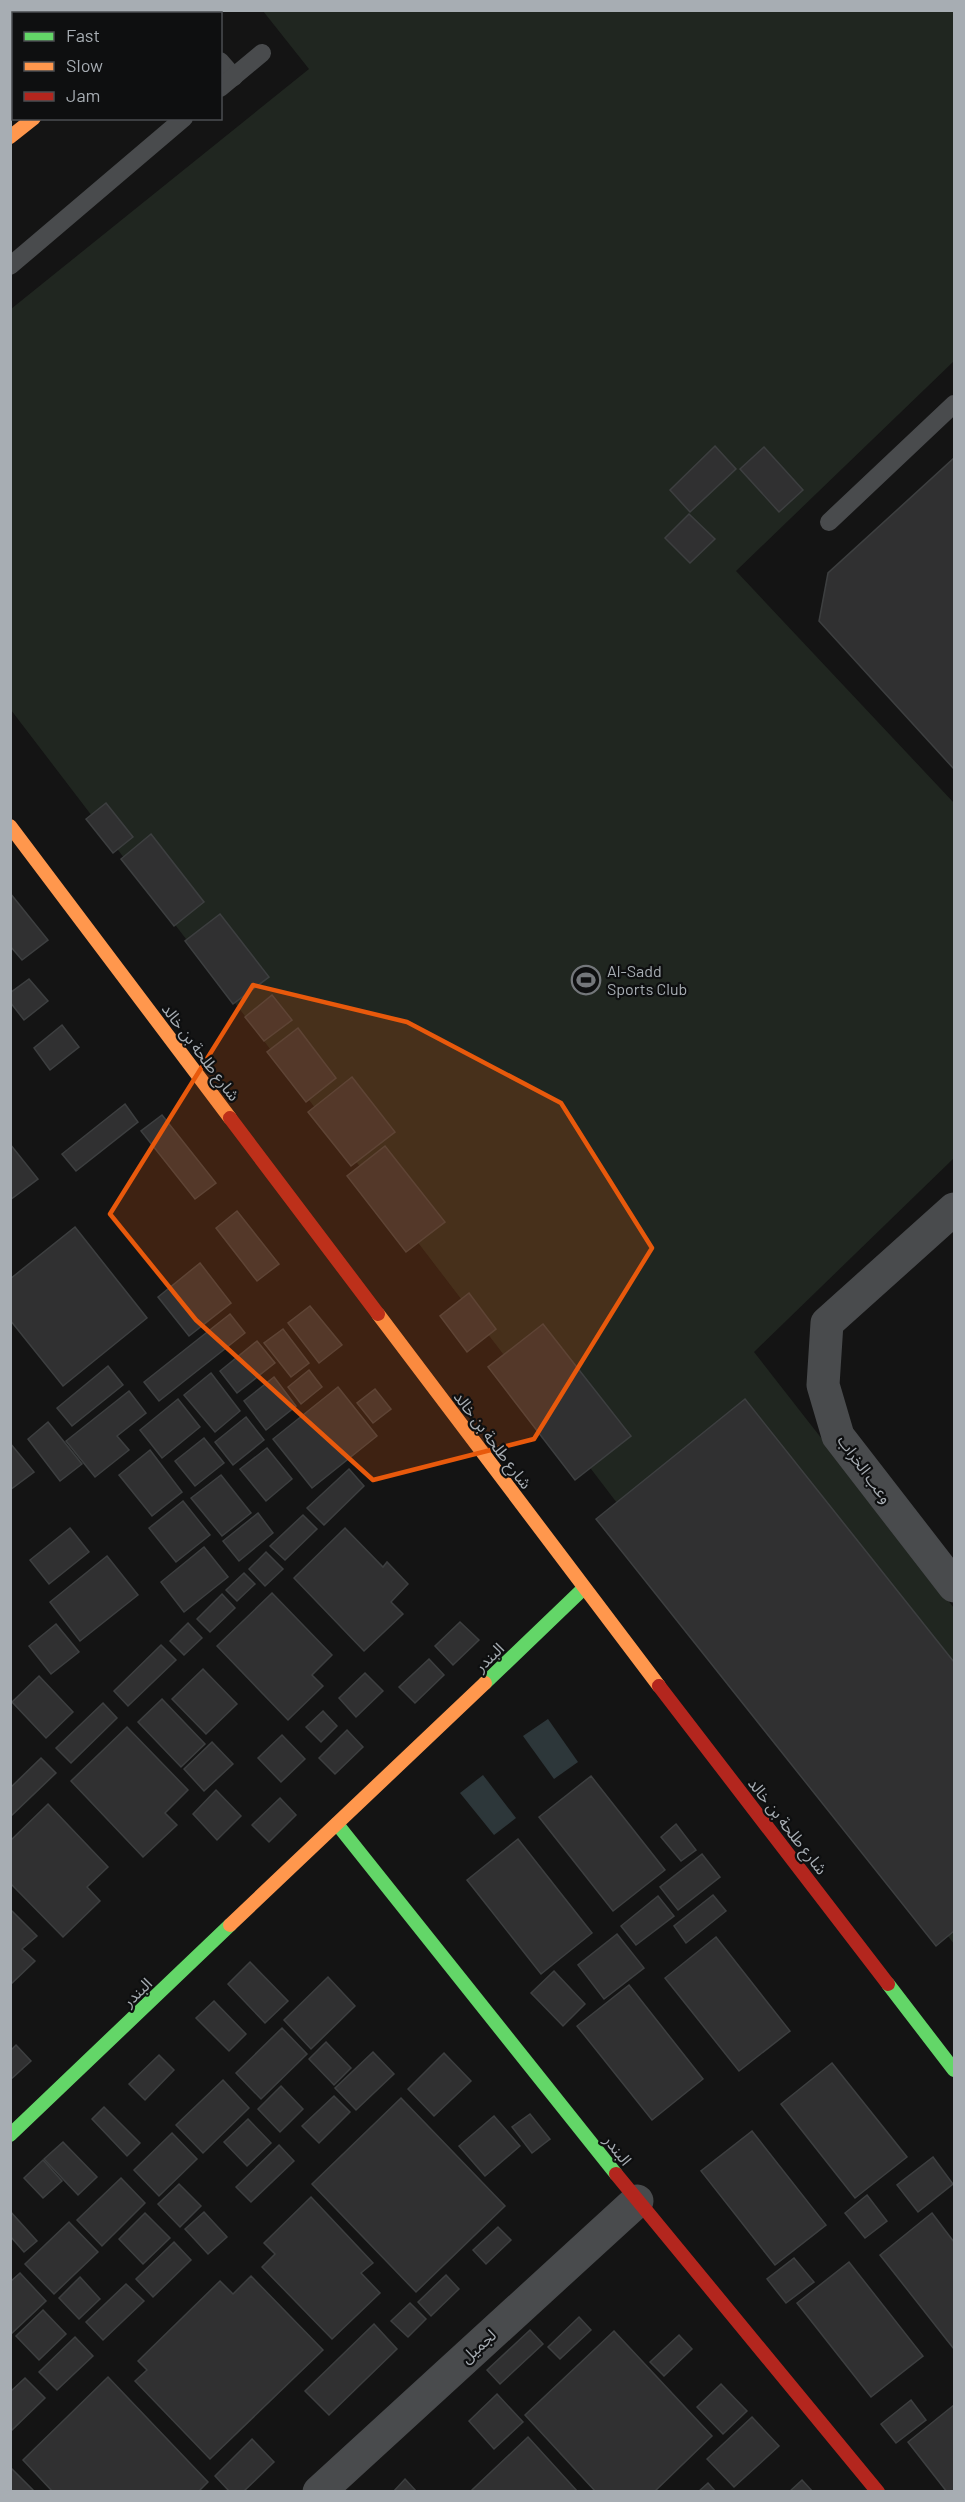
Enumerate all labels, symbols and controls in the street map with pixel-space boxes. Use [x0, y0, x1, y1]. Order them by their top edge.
legend [12, 12, 222, 120]
text: Fast [66, 24, 100, 46]
text: Slow [66, 54, 103, 76]
text: Jam [66, 84, 100, 106]
place label: Al-Sadd Sports Club [607, 961, 687, 998]
sports icon: Al-Sadd Sports Club [570, 964, 602, 996]
street label: شارع طلحة بن خالد [155, 999, 244, 1107]
street label: شارع طلحة بن خالد [447, 1387, 536, 1495]
street label: وعب الخراب [833, 1431, 897, 1507]
street label: البندر [469, 1638, 508, 1676]
street label: شارع طلحة بن خالد [742, 1774, 832, 1880]
street label: البندر [117, 1973, 156, 2011]
street label: البندر [599, 2130, 636, 2169]
street label: لجميل [456, 2325, 500, 2367]

